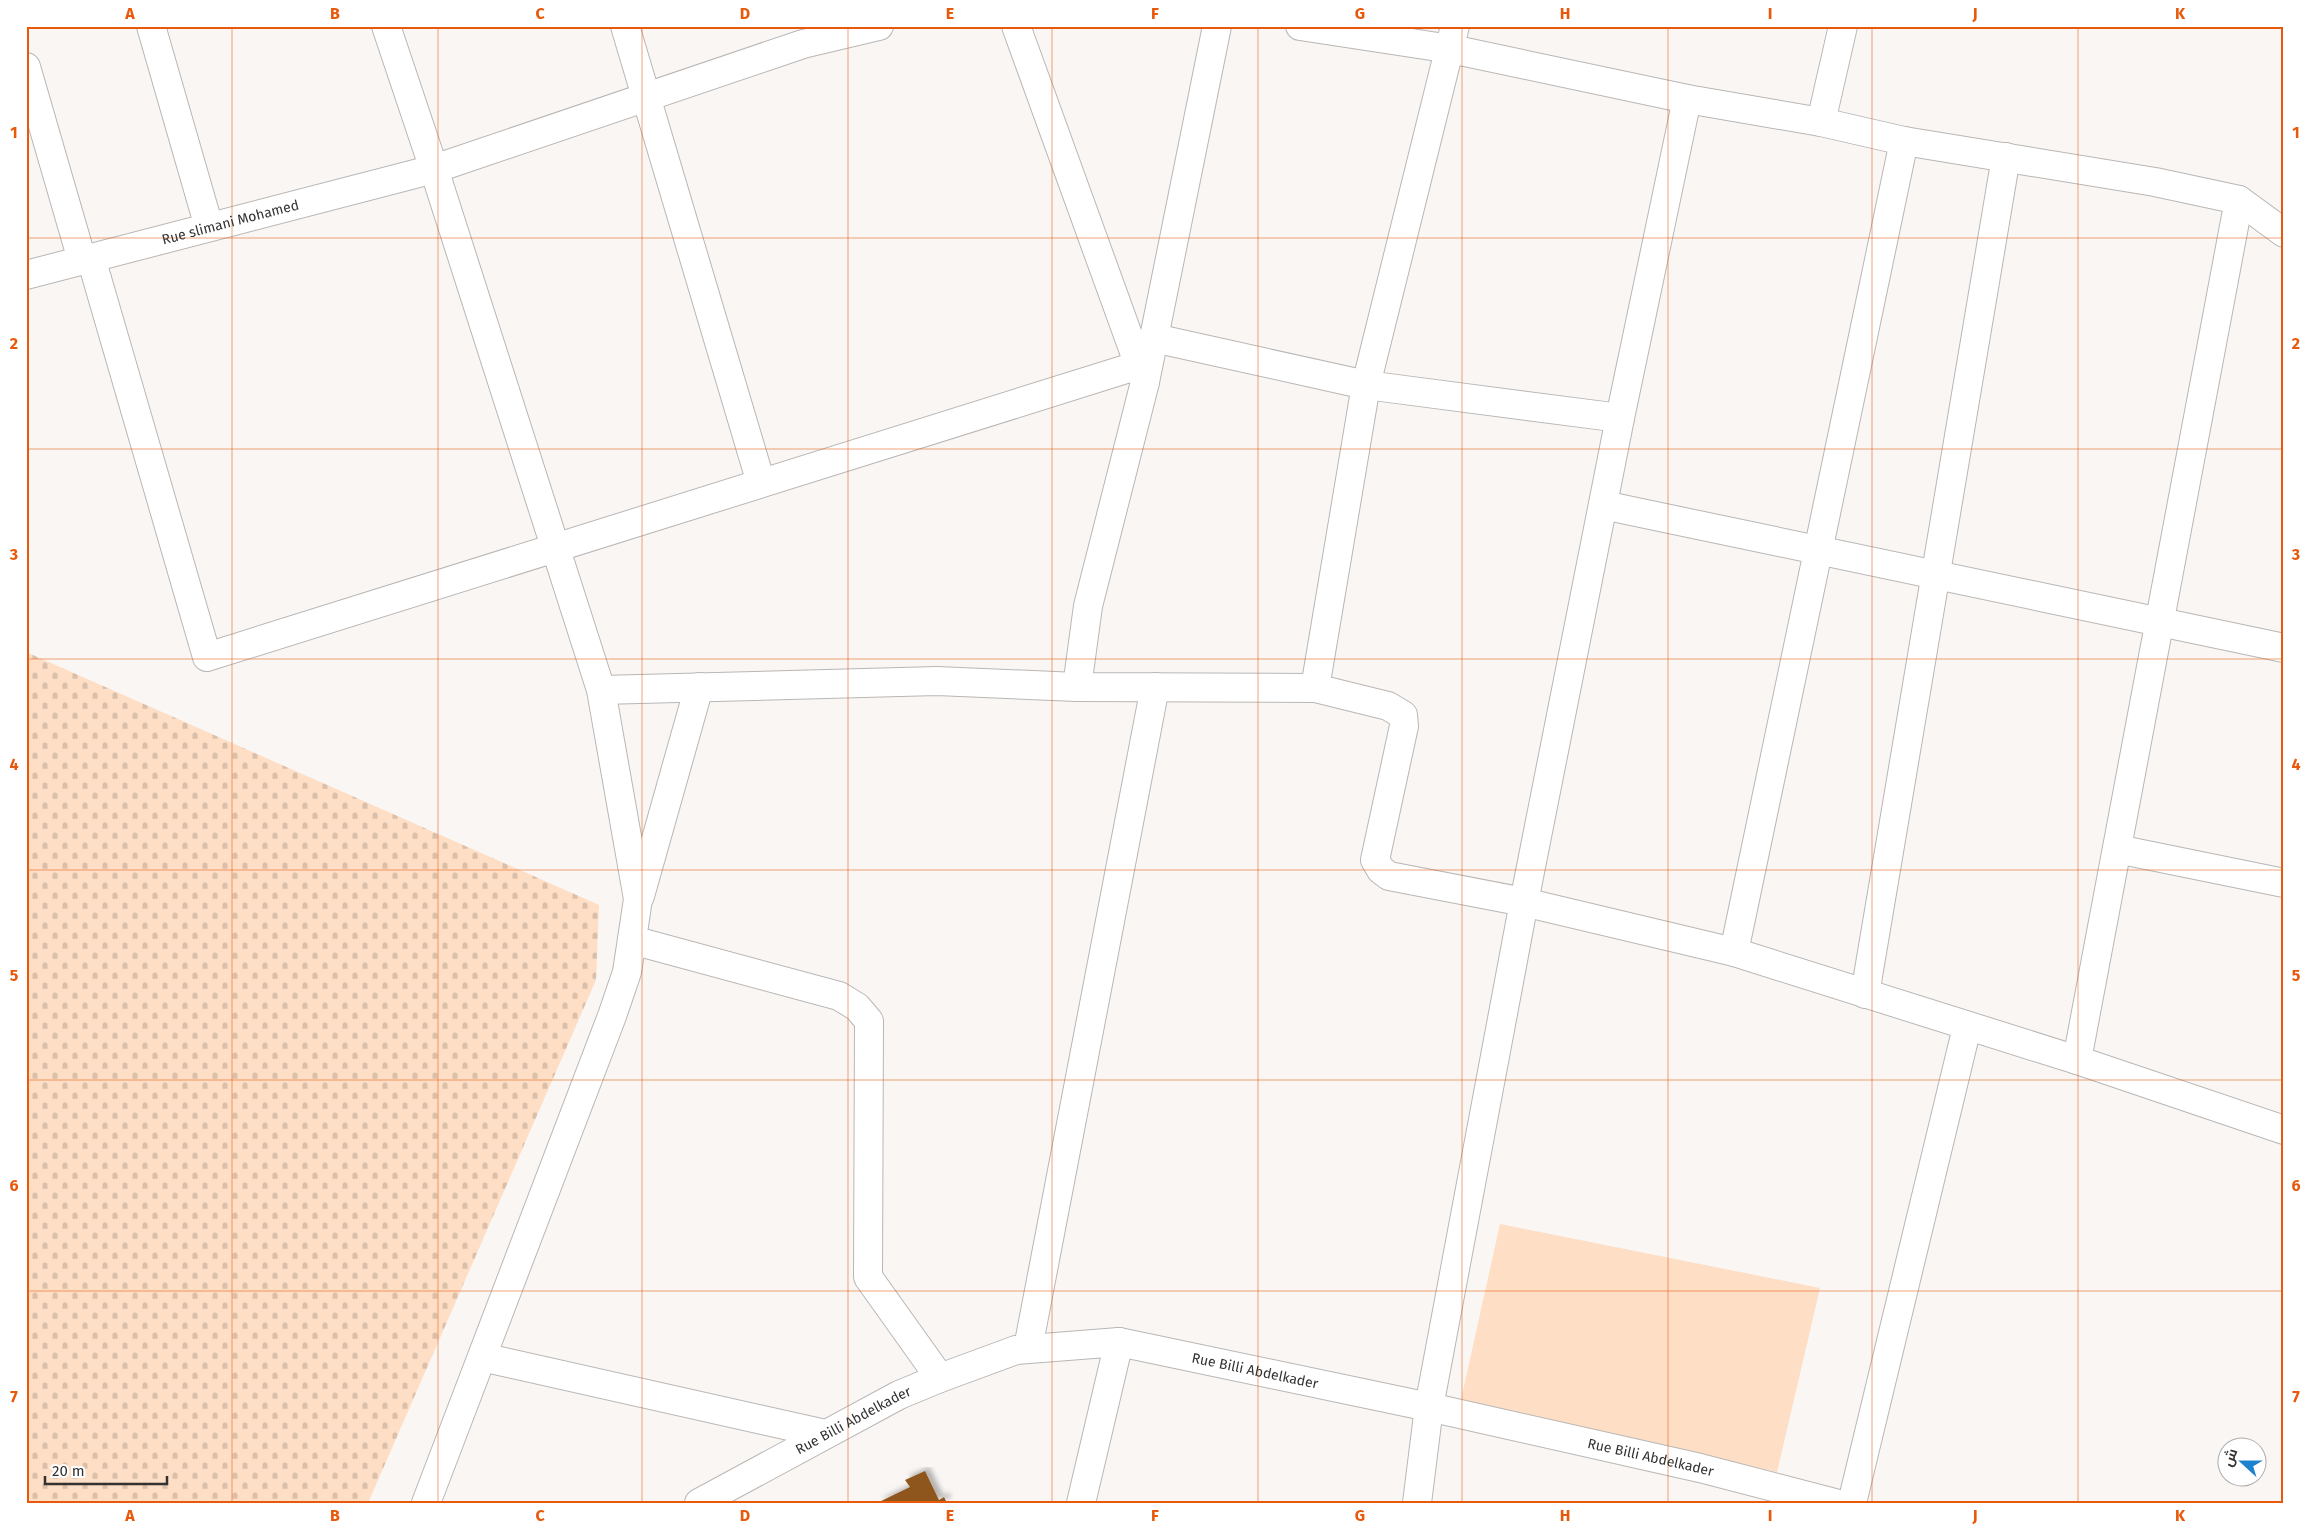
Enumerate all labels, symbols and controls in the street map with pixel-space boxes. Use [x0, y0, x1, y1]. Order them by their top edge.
text: A [124, 4, 135, 23]
text: B [330, 4, 340, 23]
text: C [535, 4, 545, 23]
text: D [740, 4, 750, 23]
text: E [946, 4, 954, 23]
text: F [1151, 4, 1159, 23]
text: G [1355, 4, 1365, 23]
text: H [1560, 4, 1570, 23]
text: I [1768, 4, 1772, 23]
text: J [1971, 4, 1978, 23]
text: K [2175, 4, 2186, 23]
text: 1 [10, 123, 18, 142]
text: 1 [2292, 123, 2300, 142]
street label: Rue slimani Mohamed [160, 196, 301, 248]
text: 2 [10, 334, 18, 353]
text: 2 [2292, 334, 2300, 353]
text: 3 [9, 545, 18, 564]
text: 3 [2291, 545, 2300, 564]
text: 4 [9, 755, 19, 774]
text: 4 [2291, 755, 2301, 774]
text: 5 [10, 966, 19, 985]
text: 5 [2292, 966, 2301, 985]
text: 6 [9, 1176, 19, 1195]
text: 6 [2291, 1176, 2301, 1195]
street label: Rue Billi Abdelkader [1190, 1349, 1320, 1392]
street label: Rue Billi Abdelkader [792, 1382, 914, 1458]
text: 7 [10, 1387, 18, 1406]
text: 7 [2292, 1387, 2300, 1406]
street label: Rue Billi Abdelkader [1586, 1434, 1716, 1480]
north arrow [2218, 1436, 2268, 1486]
text: ش [2219, 1446, 2241, 1469]
scale bar [45, 1454, 168, 1486]
text: 20 m [52, 1462, 85, 1480]
text: A [124, 1506, 135, 1525]
text: B [330, 1506, 340, 1525]
text: C [535, 1506, 545, 1525]
text: D [740, 1506, 750, 1525]
text: E [946, 1506, 954, 1525]
text: F [1151, 1506, 1159, 1525]
text: G [1355, 1506, 1365, 1525]
text: H [1560, 1506, 1570, 1525]
text: I [1768, 1506, 1772, 1525]
text: J [1971, 1506, 1978, 1525]
text: K [2175, 1506, 2186, 1525]

